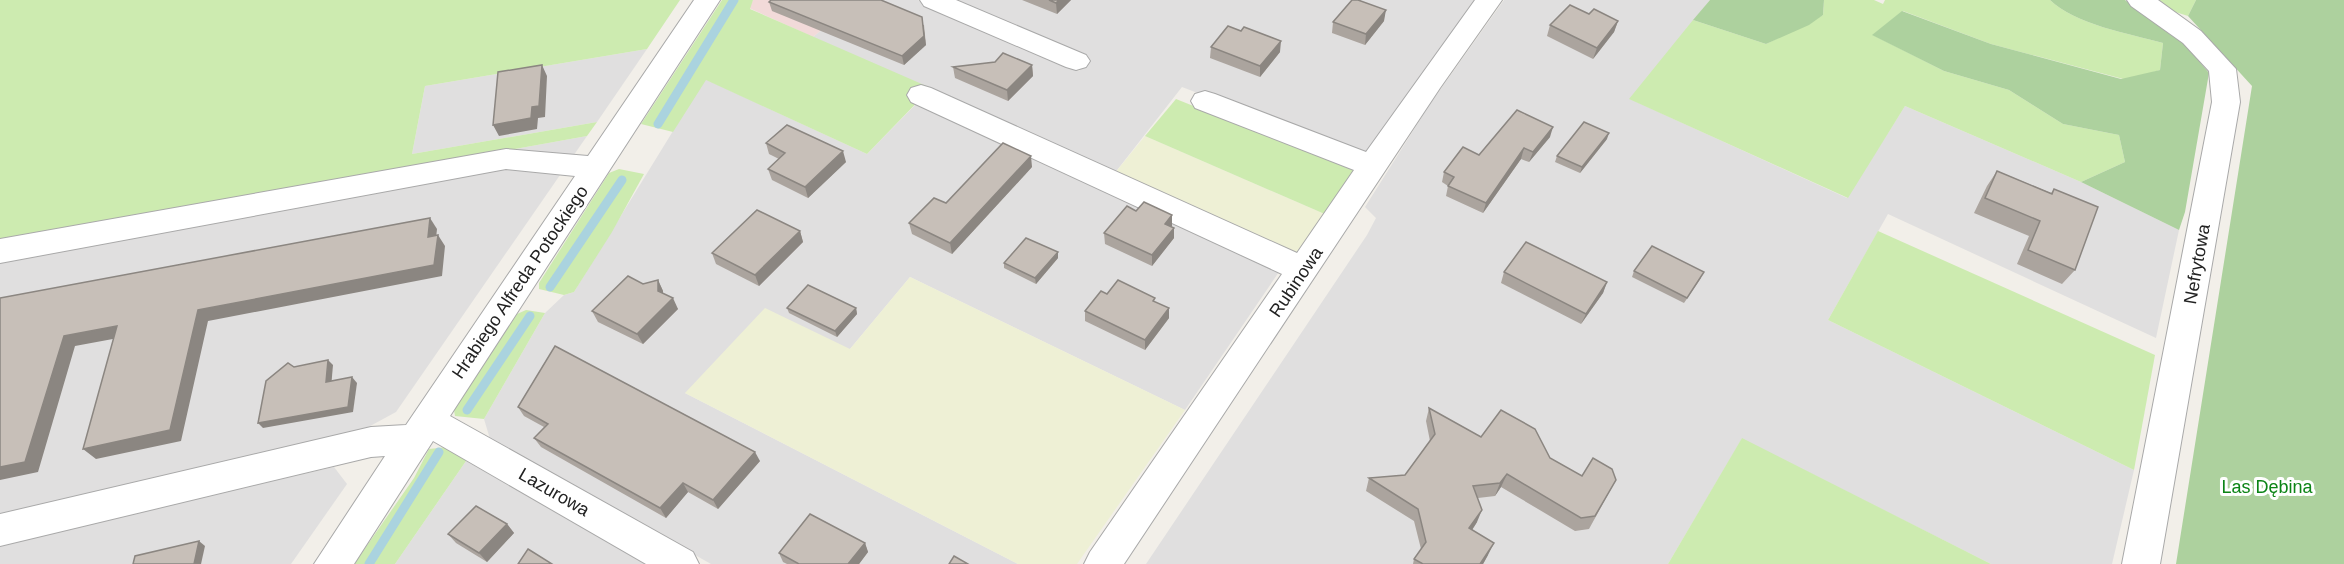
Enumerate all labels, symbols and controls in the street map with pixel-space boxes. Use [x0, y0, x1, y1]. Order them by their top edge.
street label: Hrabiego Alfreda Potockiego [448, 182, 592, 382]
street label: Nefrytowa [2180, 221, 2214, 306]
street label: Rubinowa [1265, 242, 1327, 321]
street label: Lazurowa [515, 464, 594, 521]
park label: Las Dębina [2221, 477, 2314, 497]

